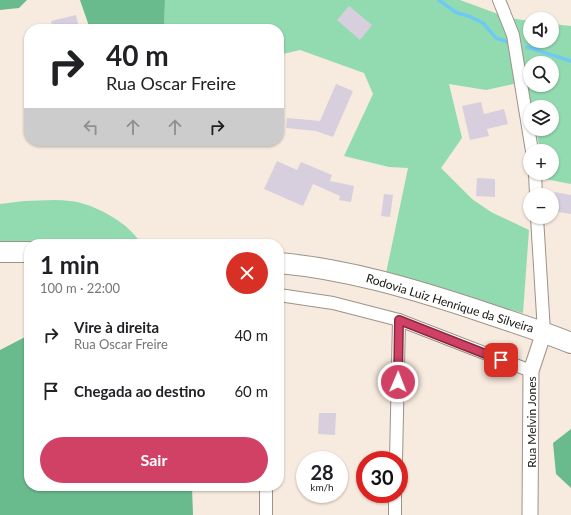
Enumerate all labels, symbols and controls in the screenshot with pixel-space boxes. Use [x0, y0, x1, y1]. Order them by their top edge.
map controls [523, 12, 559, 224]
button: sound [523, 12, 559, 48]
text: 40 m [106, 38, 169, 72]
icon: right [40, 40, 92, 92]
button: search [523, 56, 559, 92]
text: Rua Oscar Freire [106, 72, 236, 94]
button: layers [523, 100, 559, 136]
icon: left [80, 116, 102, 138]
icon: ahead [122, 116, 144, 138]
icon: ahead [164, 116, 186, 138]
icon: right [206, 116, 228, 138]
button: + [523, 144, 559, 180]
button: − [523, 188, 559, 224]
text: 1 min [40, 250, 100, 279]
button: close [226, 252, 268, 294]
street label: Rodovia Luiz Henrique da Silveira [364, 270, 536, 336]
text: 100 m · 22:00 [40, 280, 120, 296]
text: Vire à direita [74, 318, 159, 336]
icon: right [40, 324, 62, 346]
text: 40 m [234, 326, 268, 344]
text: Rua Oscar Freire [74, 336, 168, 352]
pin [484, 343, 518, 377]
icon: arrive [490, 349, 512, 371]
position arrow [377, 361, 419, 403]
street label: Rua Melvin Jones [524, 376, 539, 468]
icon: arrive [40, 380, 62, 402]
text: Chegada ao destino [74, 382, 205, 400]
text: 60 m [234, 382, 268, 400]
button: Sair [40, 437, 268, 483]
speed limit sign: 30 [356, 451, 408, 503]
text: 28 [310, 460, 334, 484]
text: km/h [310, 481, 334, 493]

